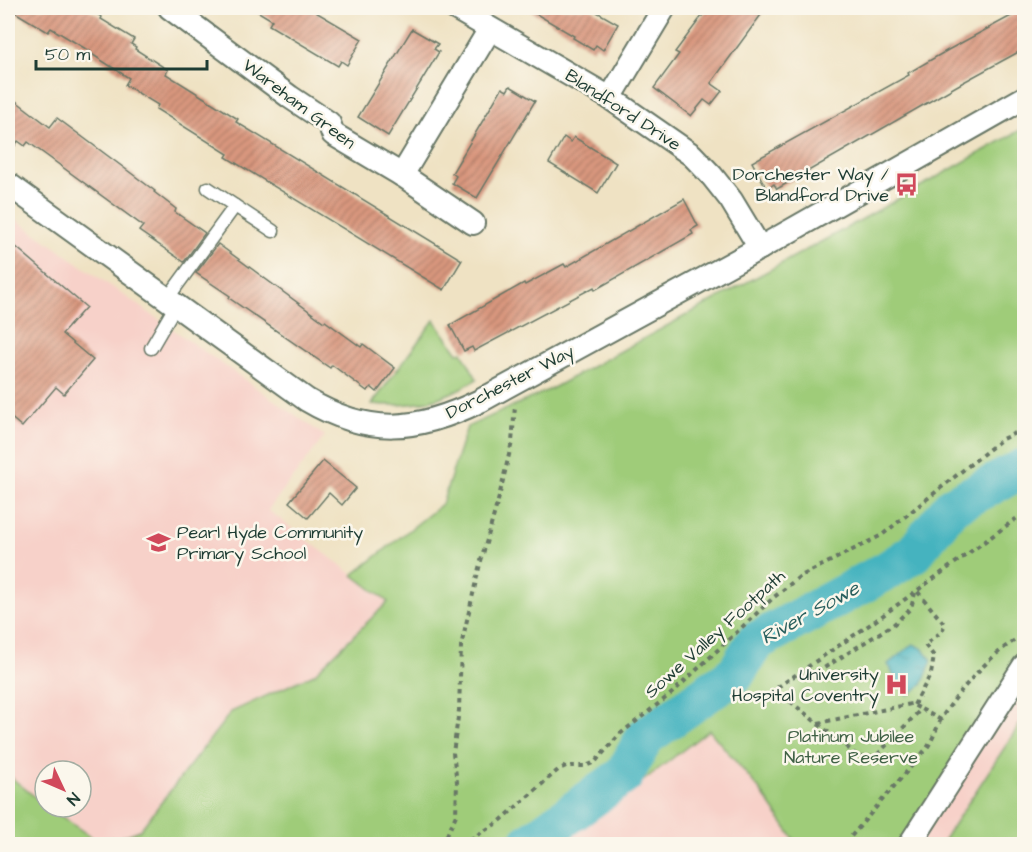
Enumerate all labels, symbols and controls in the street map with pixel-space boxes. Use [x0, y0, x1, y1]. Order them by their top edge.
scale bar [36, 33, 207, 71]
text: 50 m [45, 42, 90, 67]
street label: Wareham Green [237, 53, 361, 155]
street label: Blandford Drive [560, 63, 686, 157]
place label: Dorchester Way / Blandford Drive [733, 162, 889, 208]
bus stop icon: Dorchester Way / Blandford Drive [894, 171, 920, 197]
street label: Dorchester Way [442, 339, 579, 426]
place label: Pearl Hyde Community Primary School [177, 520, 363, 567]
school or university icon: Pearl Hyde Community Primary School [146, 529, 172, 555]
street label: Sowe Valley Footpath [639, 564, 792, 705]
water label: River Sowe [756, 574, 865, 652]
place label: University Hospital Coventry [732, 662, 879, 709]
hospital icon: University Hospital Coventry [884, 671, 910, 697]
park label: Platinum Jubilee Nature Reserve [784, 724, 918, 770]
north arrow [33, 759, 93, 819]
text: N [62, 787, 84, 810]

